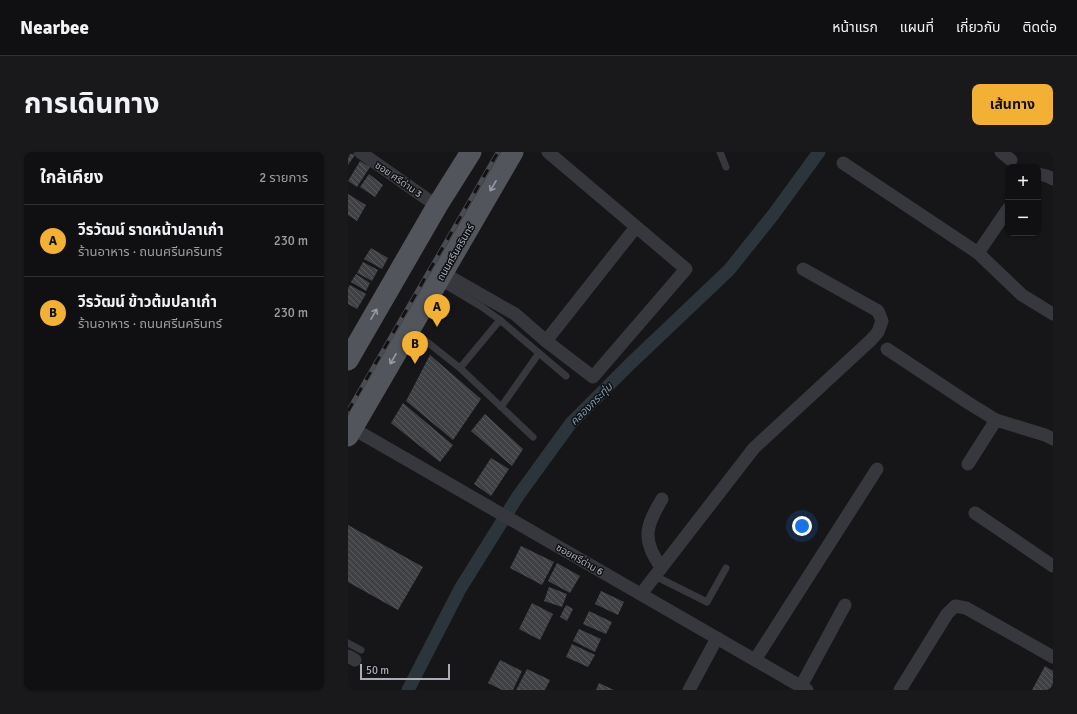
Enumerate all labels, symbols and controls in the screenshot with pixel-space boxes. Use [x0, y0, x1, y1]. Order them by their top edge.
text: Nearbee [20, 16, 89, 40]
text: หน้าแรก [832, 19, 878, 36]
text: แผนที่ [900, 19, 934, 36]
text: เกี่ยวกับ [956, 19, 1001, 36]
text: ติดต่อ [1023, 19, 1057, 36]
button: เส้นทาง [972, 84, 1053, 125]
text: การเดินทาง [24, 87, 159, 121]
street label: ซอย ศรีด่าน 3 [373, 158, 425, 200]
map controls [1005, 164, 1041, 236]
button: + [1005, 164, 1041, 200]
text: ใกล้เคียง [40, 167, 103, 188]
text: 2 รายการ [259, 170, 308, 186]
one-way arrow [489, 180, 497, 192]
button: − [1005, 200, 1041, 236]
text: วีรวัฒน์ ราดหน้าปลาเก๋า [78, 221, 224, 239]
street label: ถนนศรีนครินทร์ [435, 222, 477, 283]
text: A [49, 233, 57, 249]
text: 230 m [274, 233, 308, 249]
text: ร้านอาหาร · ถนนศรีนครินทร์ [78, 244, 222, 260]
text: วีรวัฒน์ ข้าวต้มปลาเก๋า [78, 293, 217, 311]
pin: A [424, 294, 450, 327]
text: B [49, 305, 57, 321]
text: 230 m [274, 305, 308, 321]
one-way arrow [371, 308, 379, 320]
text: ร้านอาหาร · ถนนศรีนครินทร์ [78, 316, 222, 332]
pin: B [402, 331, 428, 364]
one-way arrow [388, 353, 396, 365]
water label: คลองกระทุ่ม [568, 380, 616, 428]
your location [792, 516, 812, 536]
street label: ซอยศรีด่าน 6 [554, 541, 606, 578]
scale bar [360, 662, 450, 681]
text: 50 m [366, 664, 389, 677]

